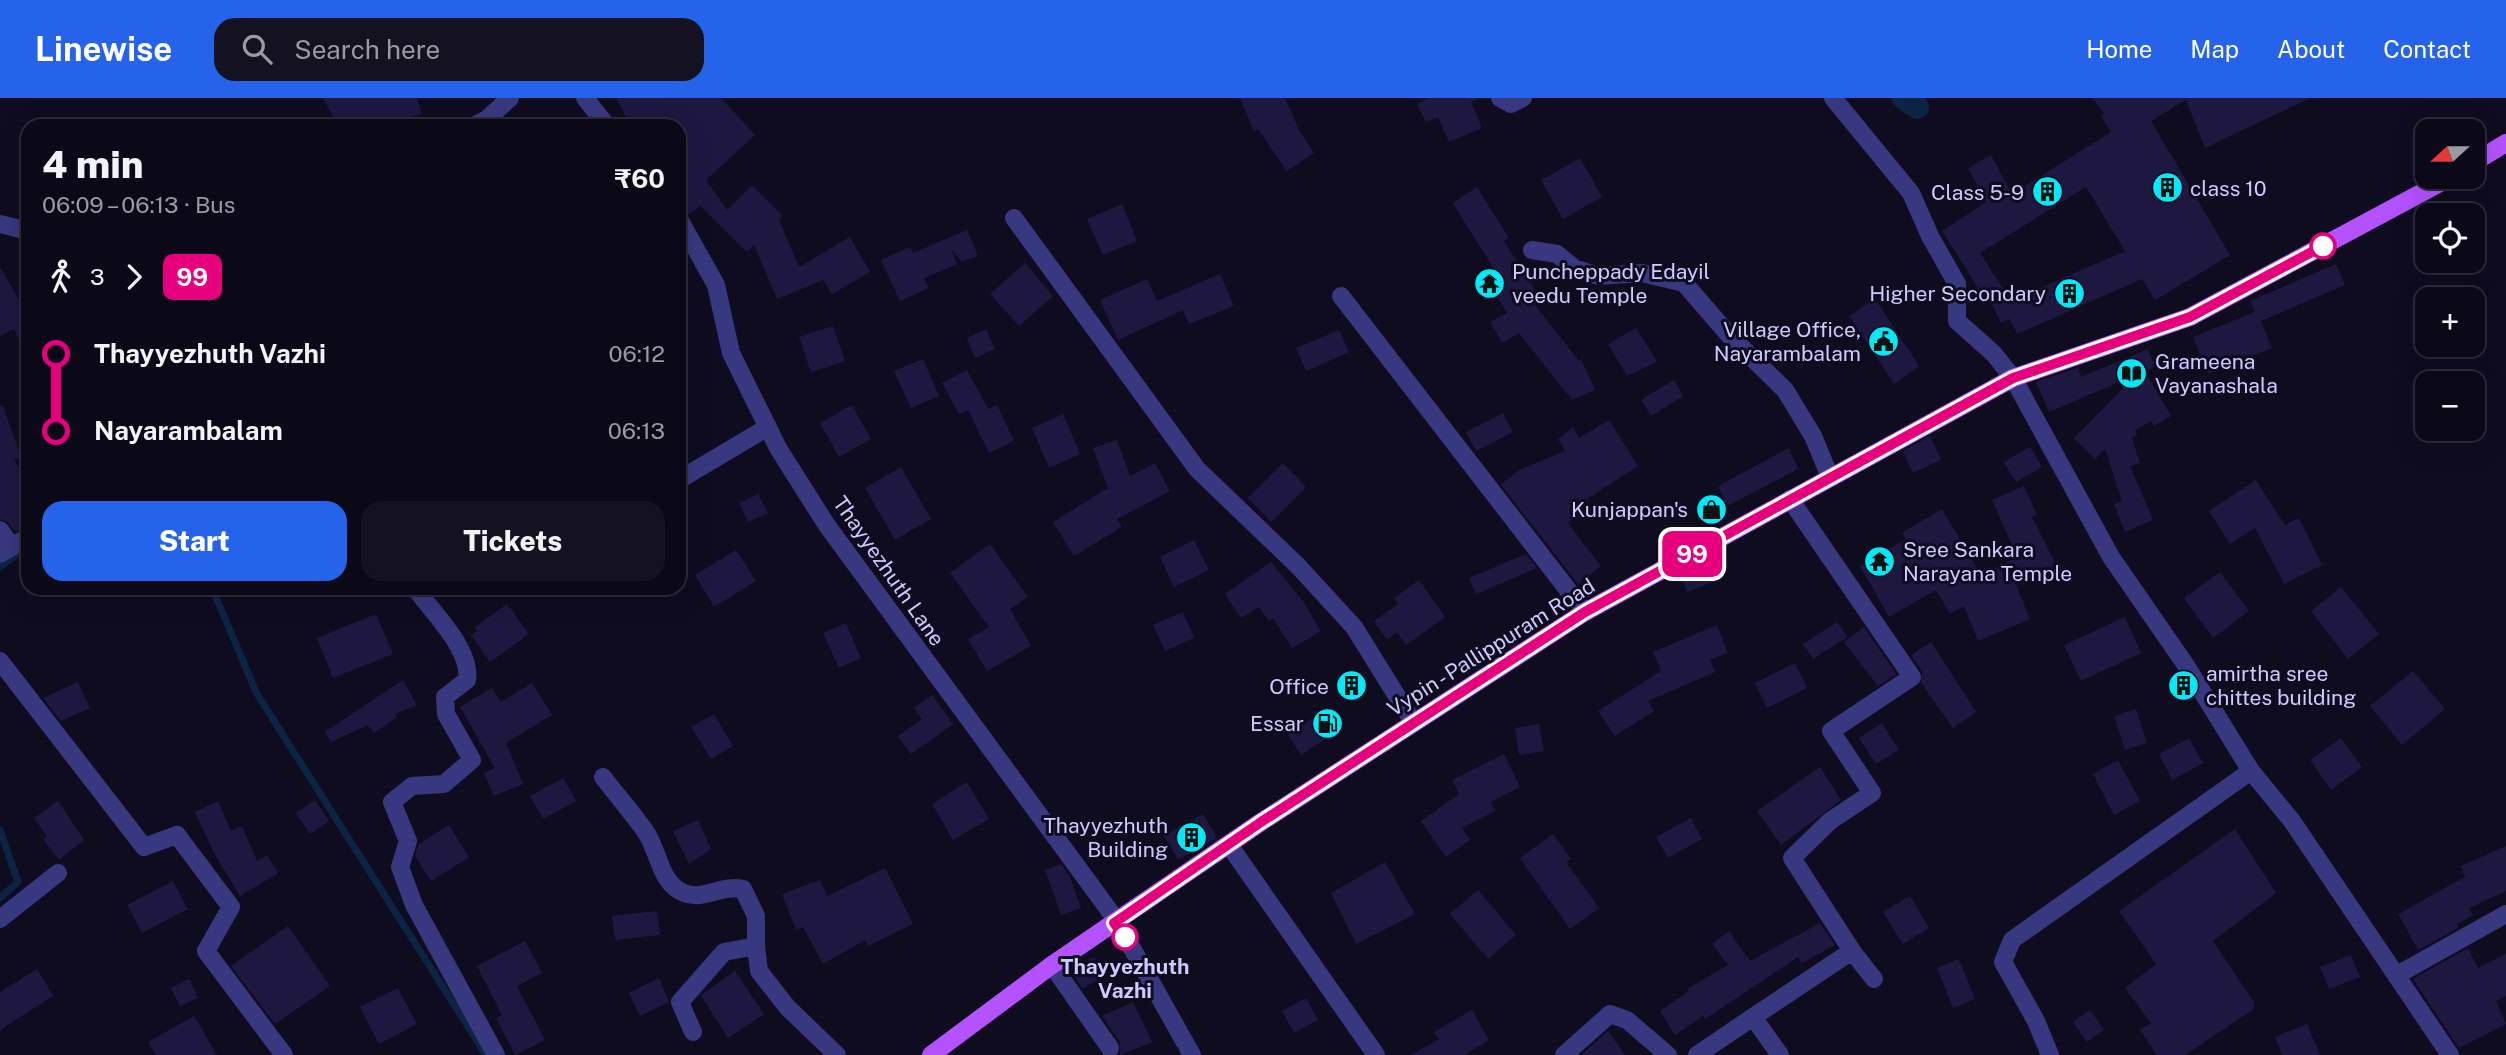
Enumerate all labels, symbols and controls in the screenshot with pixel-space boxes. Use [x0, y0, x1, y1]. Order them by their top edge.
search box [214, 18, 704, 81]
text: Linewise [35, 30, 172, 68]
icon: search [238, 30, 276, 68]
text: Search here [294, 34, 440, 65]
text: Home [2086, 35, 2152, 63]
text: Map [2190, 35, 2239, 63]
text: About [2277, 35, 2345, 63]
text: Contact [2383, 35, 2471, 63]
north arrow [2415, 119, 2485, 189]
map controls [2415, 119, 2485, 441]
text: 4 min [42, 142, 144, 187]
text: ₹60 [614, 163, 665, 194]
building icon: class 10 [2150, 171, 2184, 205]
building icon: Class 5-9 [2030, 175, 2064, 209]
place label: class 10 [2190, 176, 2267, 201]
place label: Class 5-9 [1931, 180, 2024, 205]
text: 06:09 – 06:13 · Bus [42, 191, 235, 218]
button: locate [2415, 203, 2485, 273]
unlabelled marker [2310, 233, 2336, 259]
icon: walk [42, 258, 80, 296]
icon: forward [115, 258, 153, 296]
place label: Puncheppady Edayil veedu Temple [1512, 259, 1710, 308]
text: 3 [90, 263, 105, 290]
text: 99 [177, 263, 208, 291]
temple icon: Puncheppady Edayil veedu Temple [1472, 266, 1506, 300]
building icon: Higher Secondary [2052, 276, 2086, 310]
place label: Higher Secondary [1869, 281, 2046, 306]
button: + [2415, 287, 2485, 357]
place label: Village Office, Nayarambalam [1714, 317, 1861, 366]
public building icon: Village Office, Nayarambalam [1867, 324, 1901, 358]
text: Thayyezhuth Vazhi [94, 338, 326, 369]
text: 06:12 [609, 340, 665, 367]
place label: Grameena Vayanashala [2155, 349, 2278, 398]
library icon: Grameena Vayanashala [2115, 356, 2149, 390]
button: − [2415, 371, 2485, 441]
text: Nayarambalam [94, 415, 283, 446]
text: 06:13 [608, 417, 665, 444]
street label: Thayyezhuth Lane [828, 491, 950, 651]
shop icon: Kunjappan's [1694, 492, 1728, 526]
place label: Kunjappan's [1571, 497, 1688, 522]
button: Start [42, 501, 347, 581]
button: Tickets [361, 501, 665, 581]
line badge: 99 [1660, 531, 1724, 577]
place label: Sree Sankara Narayana Temple [1903, 537, 2072, 586]
text: 99 [1676, 540, 1708, 568]
temple icon: Sree Sankara Narayana Temple [1863, 544, 1897, 578]
street label: Vypin - Pallippuram Road [1383, 573, 1599, 721]
place label: amirtha sree chittes building [2206, 661, 2356, 710]
building icon: amirtha sree chittes building [2166, 668, 2200, 702]
building icon: Office [1335, 669, 1369, 703]
place label: Office [1269, 674, 1329, 699]
fuel station icon: Essar [1310, 706, 1344, 740]
place label: Essar [1250, 711, 1304, 736]
place label: Thayyezhuth Building [1043, 813, 1168, 862]
building icon: Thayyezhuth Building [1174, 820, 1208, 854]
marker: Thayyezhuth Vazhi [1112, 924, 1138, 950]
place label: Thayyezhuth Vazhi [1061, 954, 1189, 1003]

